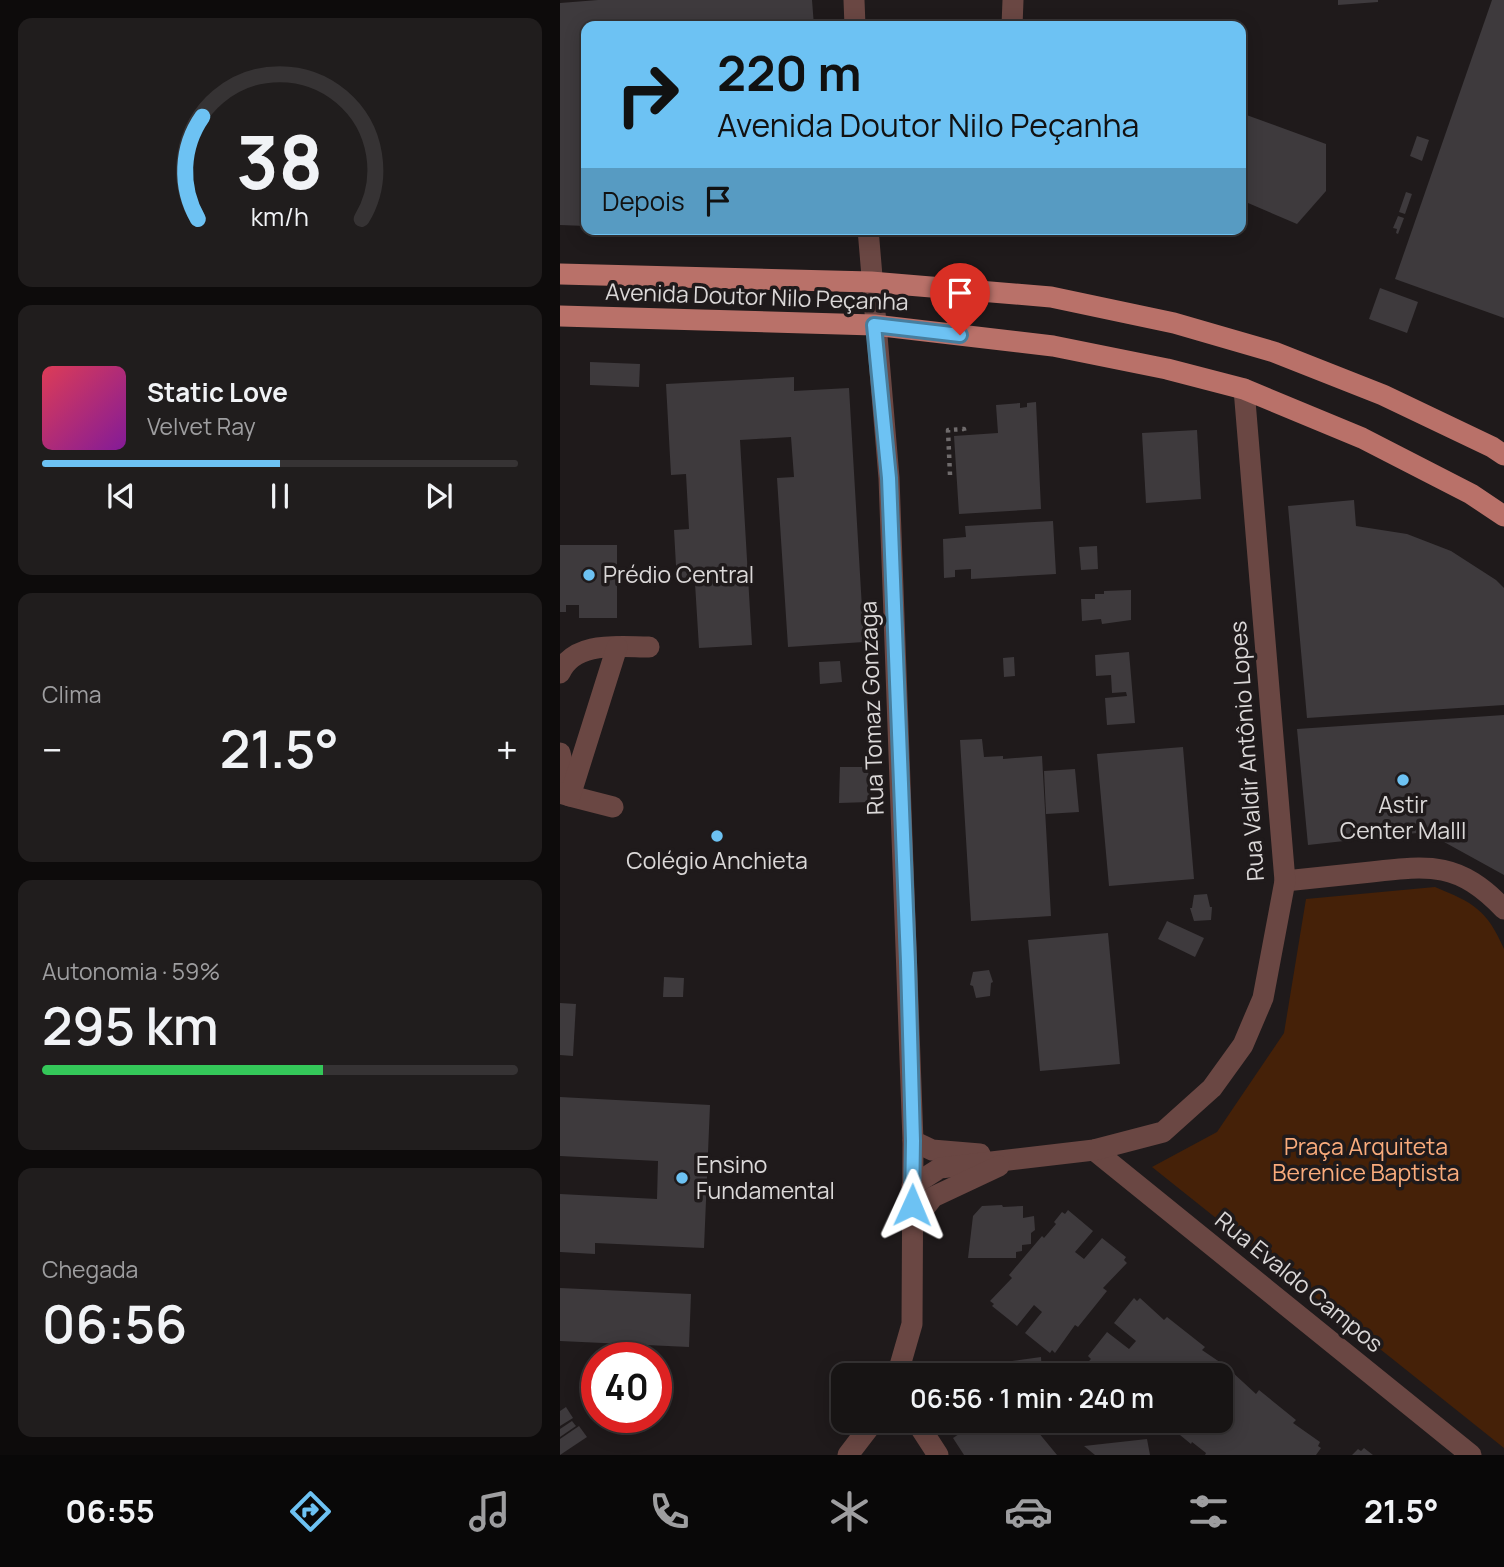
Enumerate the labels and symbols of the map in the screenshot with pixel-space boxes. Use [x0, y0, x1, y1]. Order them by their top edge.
pin [930, 263, 990, 335]
street label: Avenida Doutor Nilo Peçanha [605, 275, 909, 317]
place label: Prédio Central [603, 558, 754, 590]
marker: Prédio Central [581, 567, 597, 583]
street label: Rua Tomaz Gonzaga [851, 600, 891, 816]
street label: Rua Valdir Antônio Lopes [1221, 620, 1271, 882]
marker: Astir Center Malll [1395, 772, 1411, 788]
place label: Astir Center Malll [1340, 788, 1466, 846]
marker: Colégio Anchieta [709, 828, 725, 844]
place label: Colégio Anchieta [626, 844, 808, 876]
park label: Praça Arquiteta Berenice Baptista [1272, 1130, 1460, 1188]
place label: Ensino Fundamental [696, 1148, 835, 1206]
position arrow [875, 1168, 949, 1242]
marker: Ensino Fundamental [674, 1170, 690, 1186]
street label: Rua Evaldo Campos [1209, 1203, 1390, 1359]
speed limit sign: 40 [581, 1342, 672, 1433]

